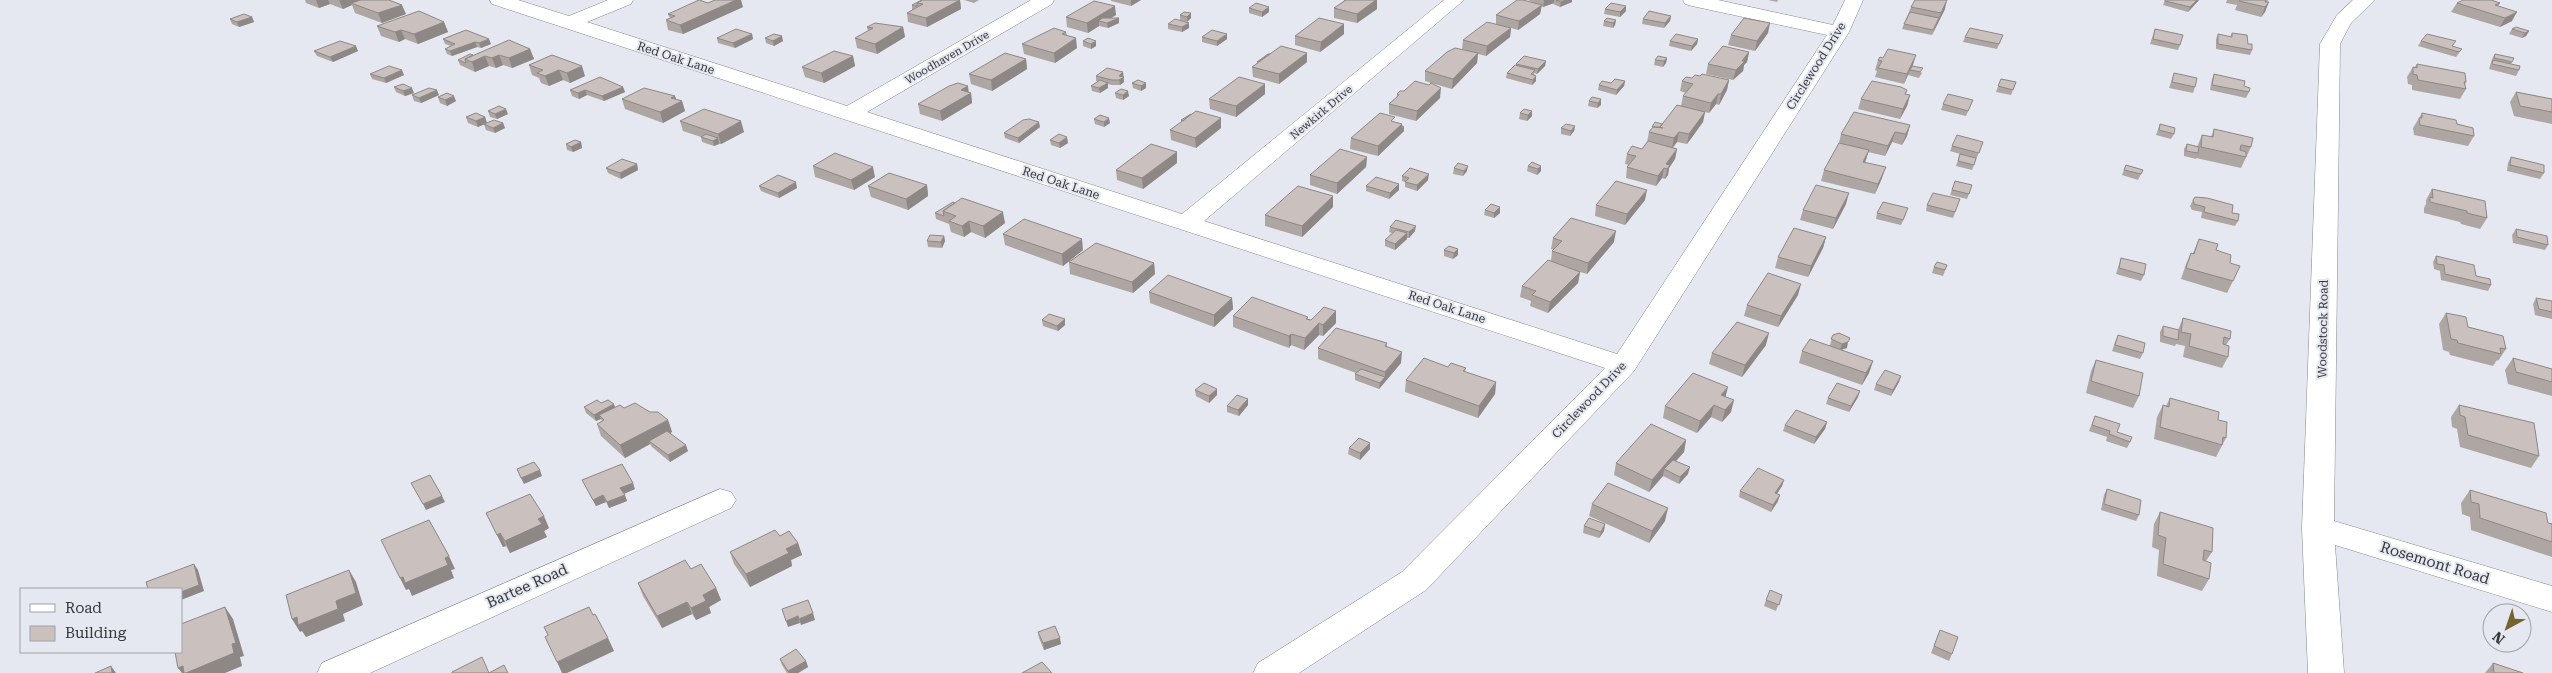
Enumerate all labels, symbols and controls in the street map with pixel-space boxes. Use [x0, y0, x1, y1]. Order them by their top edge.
street label: Circlewood Drive [1783, 19, 1849, 112]
street label: Woodhaven Drive [903, 28, 992, 87]
street label: Red Oak Lane [636, 39, 717, 77]
street label: Newkirk Drive [1288, 83, 1355, 142]
street label: Red Oak Lane [1021, 164, 1102, 202]
street label: Woodstock Road [2315, 279, 2331, 378]
street label: Red Oak Lane [1407, 288, 1488, 326]
street label: Circlewood Drive [1549, 359, 1629, 441]
street label: Rosemont Road [2378, 538, 2492, 588]
street label: Bartee Road [484, 560, 571, 612]
legend [20, 588, 182, 653]
text: Road [65, 599, 102, 617]
north arrow [2482, 603, 2532, 653]
text: Building [65, 624, 127, 642]
text: N [2489, 628, 2508, 648]

